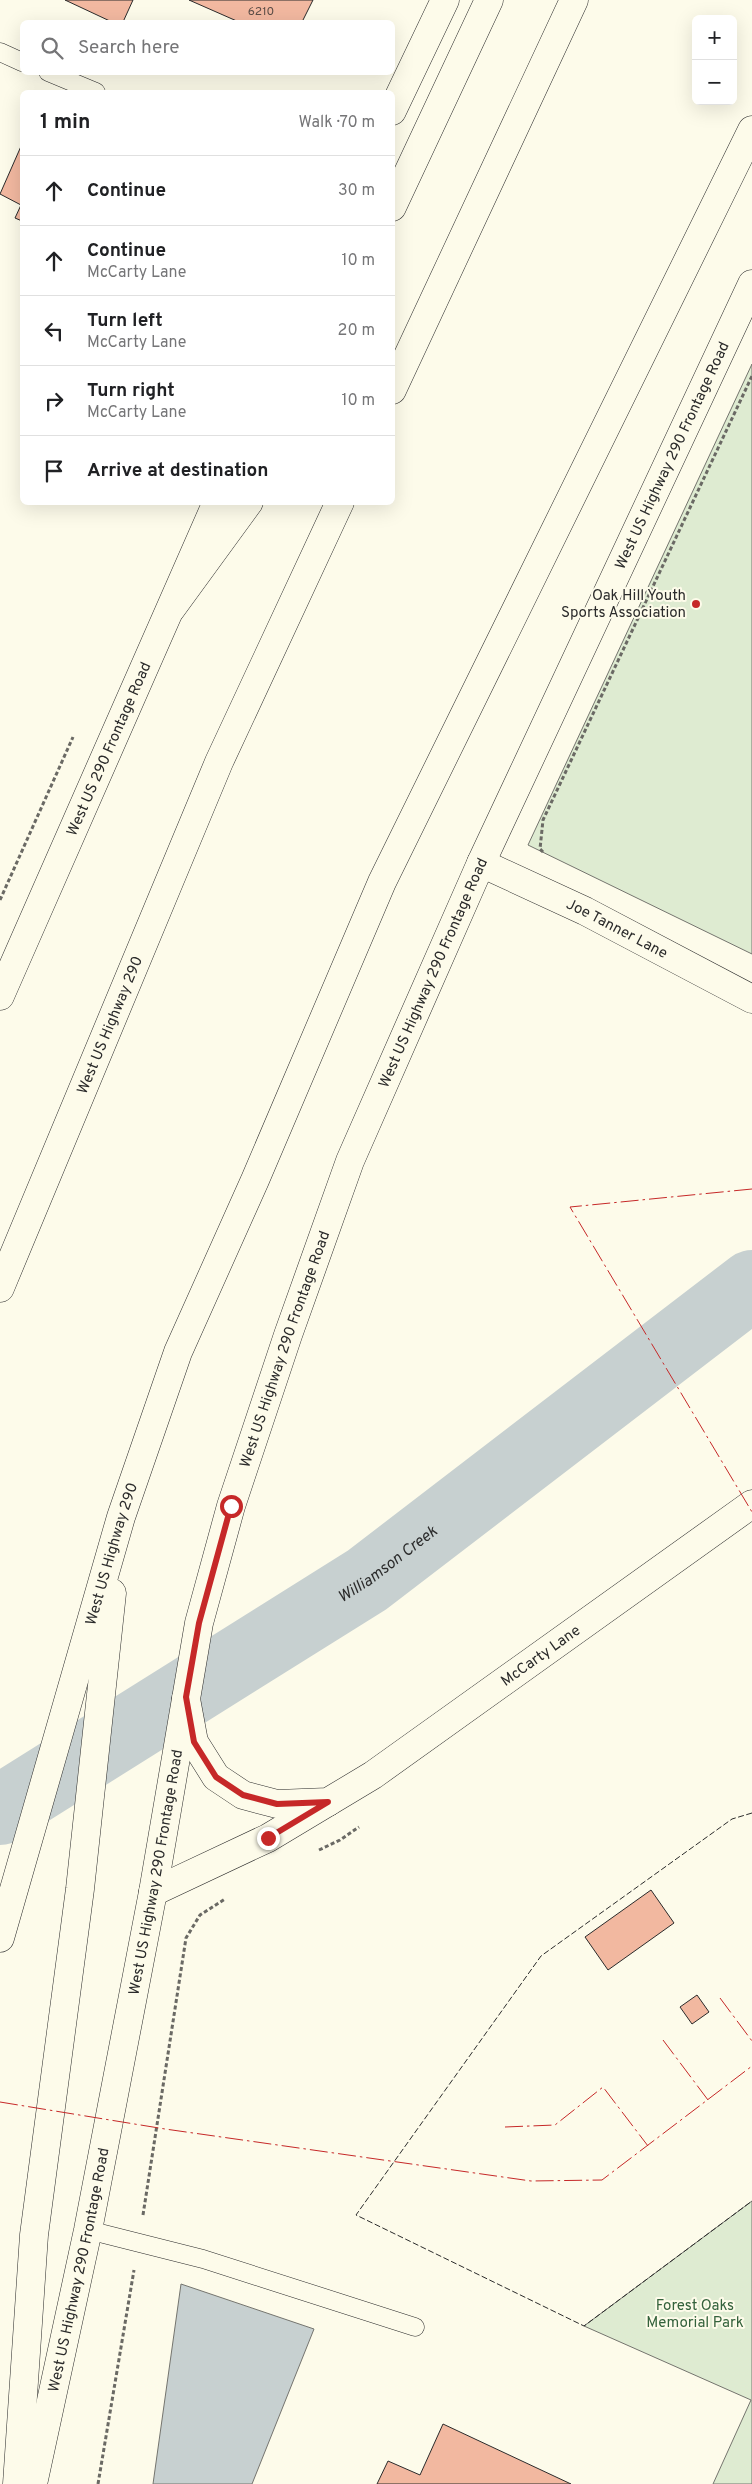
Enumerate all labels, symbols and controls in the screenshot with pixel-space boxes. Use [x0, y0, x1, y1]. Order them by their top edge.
house number: 6210 [248, 4, 274, 20]
map controls [692, 15, 737, 105]
button: + [692, 15, 737, 60]
search box [20, 20, 395, 75]
icon: search [38, 34, 66, 62]
text: Search here [78, 36, 180, 60]
button: − [692, 60, 737, 105]
text: 1 min [40, 109, 90, 136]
text: Walk · 70 m [299, 113, 375, 133]
icon: ahead [40, 177, 68, 205]
text: Continue [87, 179, 166, 203]
text: 30 m [338, 181, 375, 201]
text: Continue [87, 239, 166, 263]
icon: ahead [40, 247, 68, 275]
text: 10 m [341, 251, 375, 271]
text: McCarty Lane [87, 263, 186, 283]
text: Turn left [87, 309, 163, 333]
icon: left [40, 317, 68, 345]
text: 20 m [338, 321, 375, 341]
text: McCarty Lane [87, 333, 186, 353]
street label: West US Highway 290 Frontage Road [612, 339, 735, 573]
text: Turn right [87, 379, 175, 403]
icon: right [40, 387, 68, 415]
text: 10 m [341, 391, 375, 411]
text: McCarty Lane [87, 403, 186, 423]
icon: arrive [40, 457, 68, 485]
text: Arrive at destination [87, 459, 268, 483]
place label: Oak Hill Youth Sports Association [561, 587, 686, 623]
marker: Oak Hill Youth Sports Association [690, 598, 702, 610]
street label: West US 290 Frontage Road [63, 659, 156, 839]
street label: West US Highway 290 Frontage Road [375, 855, 493, 1091]
street label: Joe Tanner Lane [563, 896, 670, 964]
street label: West US Highway 290 [74, 954, 148, 1097]
street label: West US Highway 290 Frontage Road [236, 1229, 335, 1470]
street label: West US Highway 290 [82, 1480, 143, 1628]
route start [220, 1495, 243, 1518]
water label: Williamson Creek [335, 1521, 443, 1608]
street label: McCarty Lane [498, 1622, 585, 1691]
street label: West US Highway 290 Frontage Road [125, 1748, 188, 1997]
route end [257, 1827, 280, 1850]
street label: West US Highway 290 Frontage Road [45, 2146, 115, 2394]
park label: Forest Oaks Memorial Park [646, 2297, 744, 2333]

